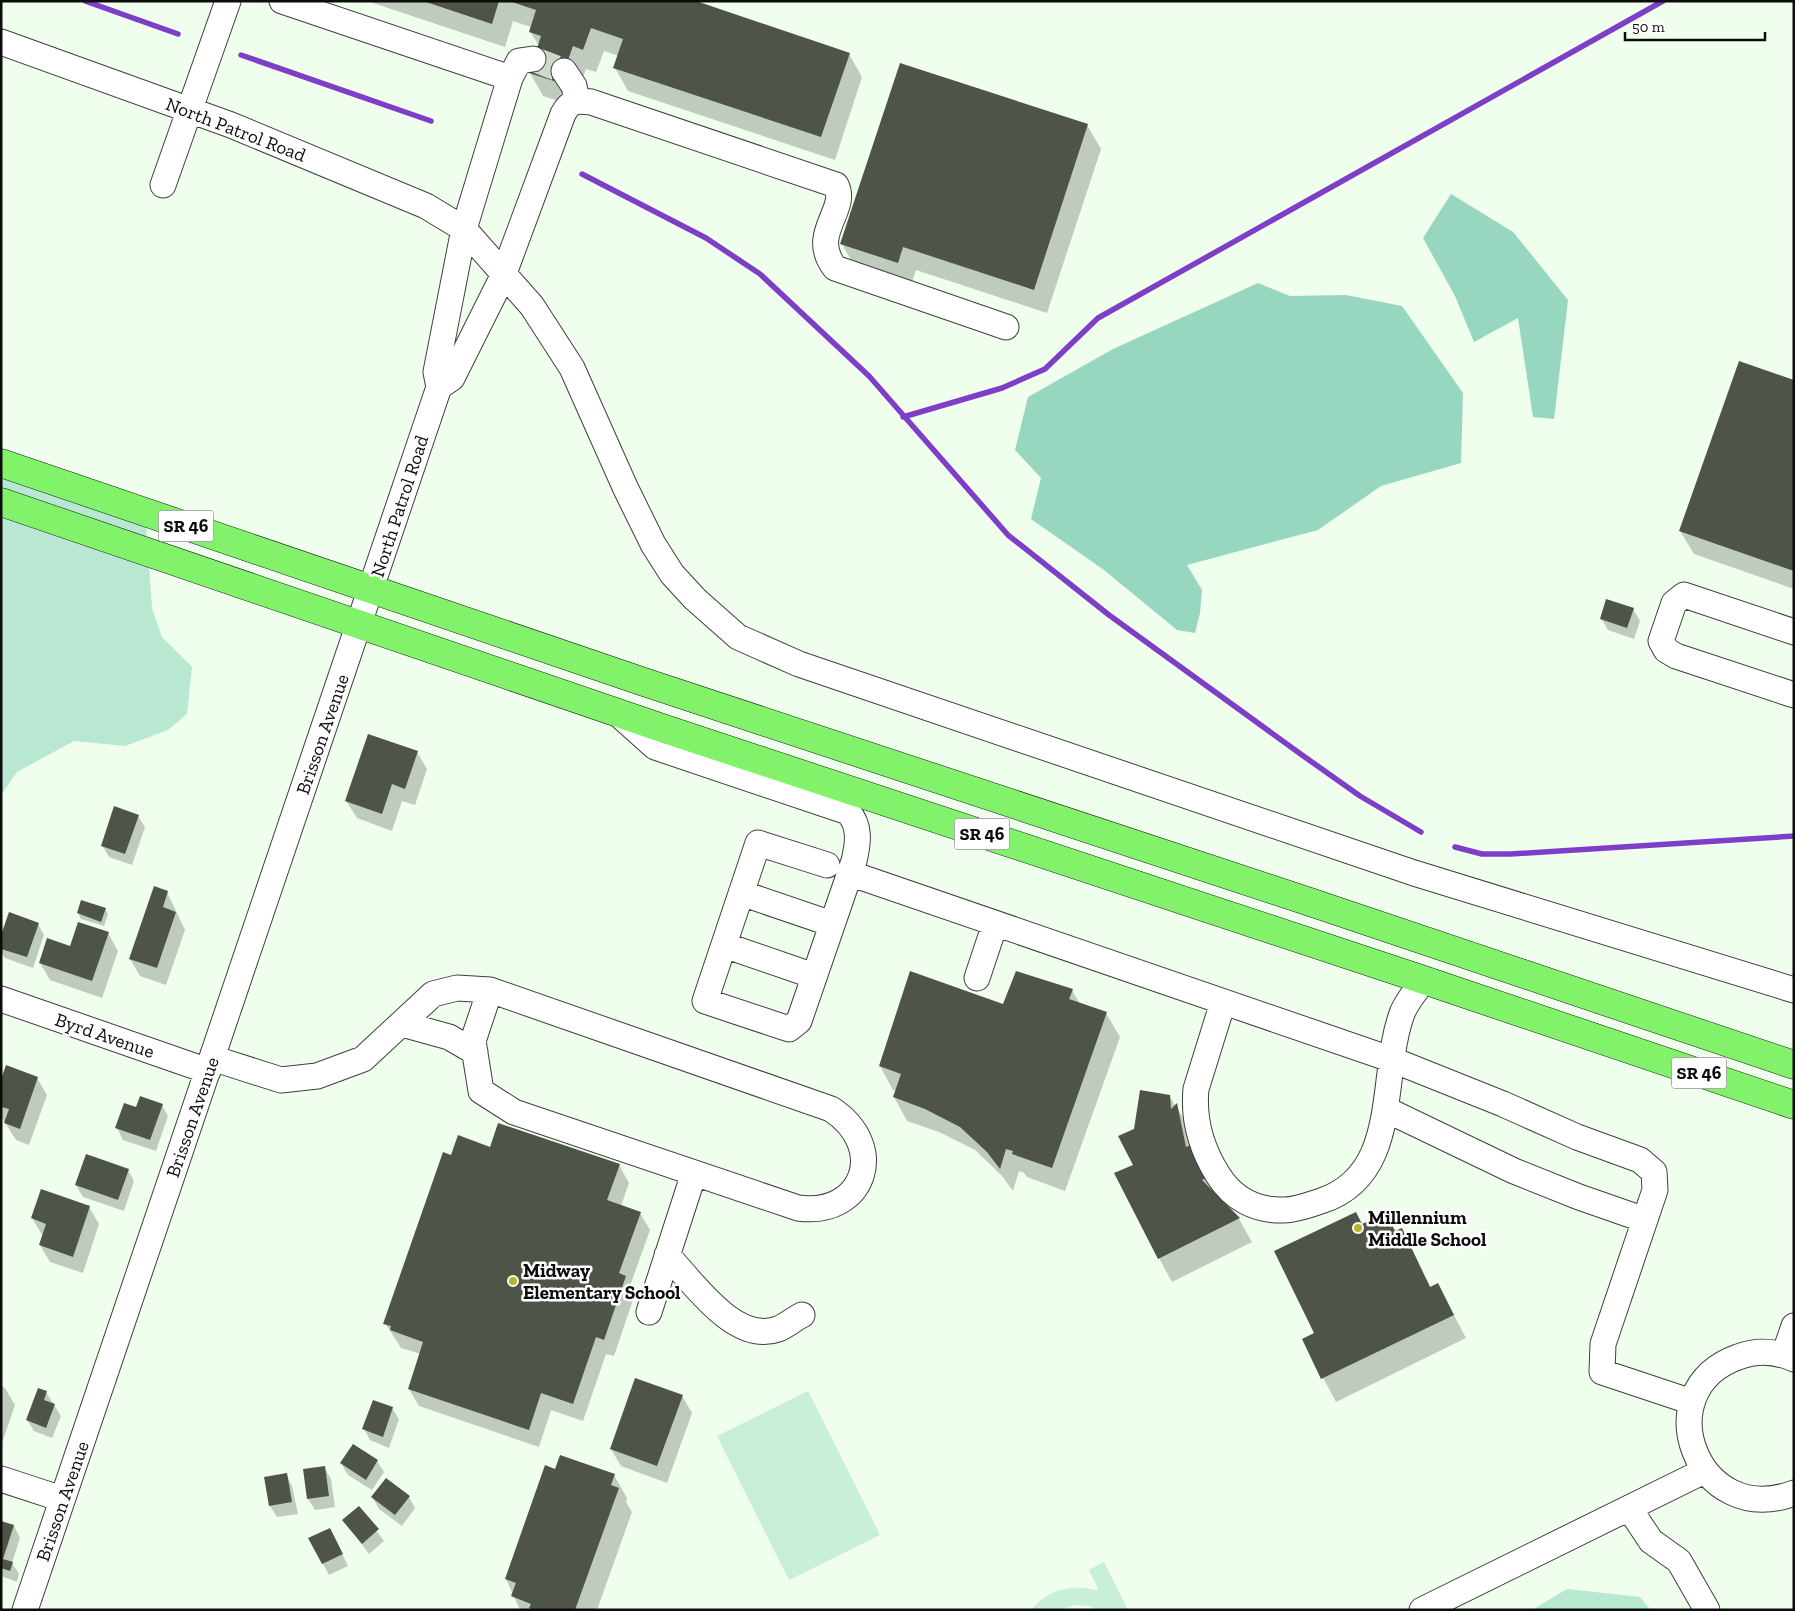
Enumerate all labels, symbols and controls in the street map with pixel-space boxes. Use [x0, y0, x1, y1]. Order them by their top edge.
scale bar [1625, 10, 1765, 42]
text: 50 m [1632, 18, 1665, 36]
street label: North Patrol Road [163, 92, 310, 167]
street label: North Patrol Road [366, 432, 433, 580]
road number: SR 46 [158, 511, 214, 542]
street label: Brisson Avenue [291, 671, 354, 797]
road number: SR 46 [954, 819, 1010, 850]
street label: Byrd Avenue [52, 1008, 158, 1063]
street label: Brisson Avenue [161, 1054, 224, 1180]
road number: SR 46 [1672, 1058, 1726, 1088]
place label: Millennium Middle School [1368, 1206, 1487, 1251]
marker: Millennium Middle School [1352, 1222, 1364, 1234]
place label: Midway Elementary School [523, 1259, 681, 1304]
marker: Midway Elementary School [507, 1275, 519, 1287]
street label: Brisson Avenue [31, 1438, 94, 1564]

